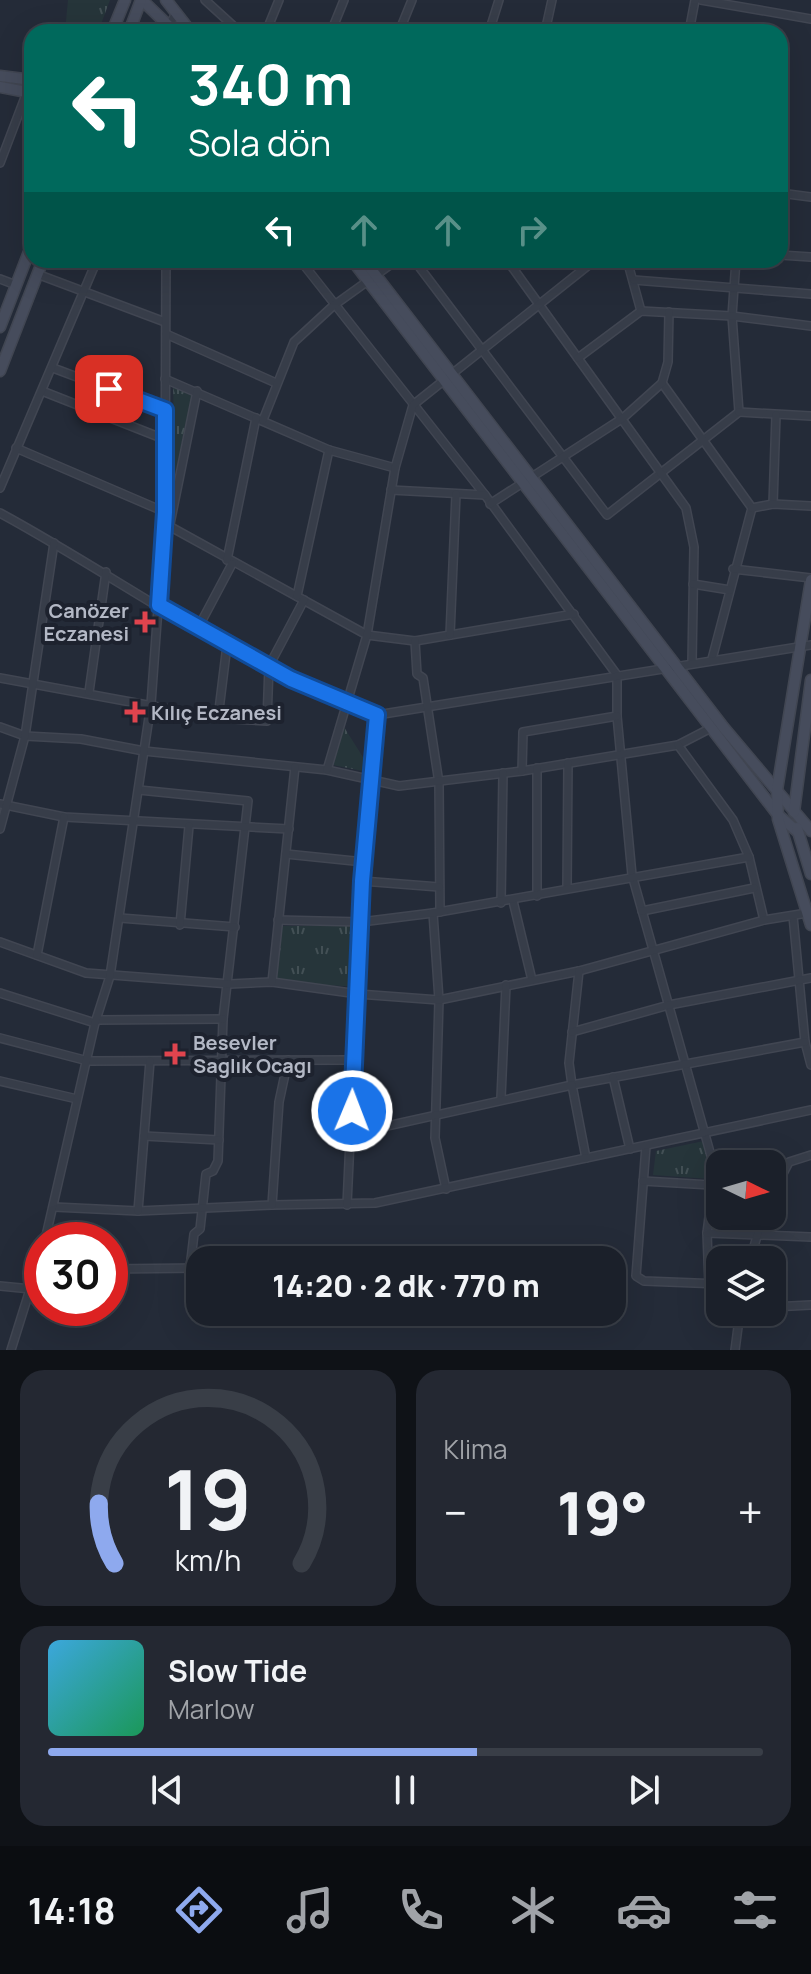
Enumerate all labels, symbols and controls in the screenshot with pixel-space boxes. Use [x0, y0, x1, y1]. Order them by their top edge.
text: 340 m [188, 45, 353, 122]
icon: left [56, 56, 160, 160]
text: Sola dön [188, 118, 331, 167]
icon: left [258, 208, 302, 252]
icon: ahead [342, 208, 386, 252]
icon: ahead [426, 208, 470, 252]
icon: right [510, 208, 554, 252]
pin [75, 355, 143, 423]
icon: arrive [87, 367, 131, 411]
place label: Canözer Eczanesi [43, 597, 129, 647]
marker: Canözer Eczanesi [136, 613, 154, 631]
place label: Kılıç Eczanesi [151, 699, 282, 726]
marker: Kılıç Eczanesi [126, 703, 144, 721]
place label: Besevler Saglık Ocagı [193, 1029, 312, 1079]
marker: Besevler Saglık Ocagı [164, 1043, 186, 1065]
position arrow [310, 1069, 394, 1153]
north arrow [706, 1150, 786, 1230]
map controls [706, 1150, 786, 1326]
speed limit sign: 30 [24, 1222, 128, 1326]
button: layers [706, 1246, 786, 1326]
text: 14:20 · 2 dk · 770 m [272, 1265, 540, 1306]
text: Klima [444, 1431, 508, 1467]
text: 19 [164, 1441, 252, 1555]
text: 19° [557, 1471, 648, 1553]
text: − [444, 1482, 467, 1542]
text: + [738, 1482, 763, 1542]
text: km/h [175, 1541, 241, 1580]
text: Slow Tide [168, 1650, 307, 1691]
text: Marlow [168, 1691, 255, 1727]
icon: previous [145, 1768, 189, 1812]
icon: pause [383, 1768, 427, 1812]
icon: next [622, 1768, 666, 1812]
icon: directions [171, 1882, 227, 1938]
icon: music [282, 1882, 338, 1938]
icon: phone [393, 1882, 449, 1938]
icon: climate [505, 1882, 561, 1938]
icon: car [616, 1882, 672, 1938]
icon: filters [727, 1882, 783, 1938]
text: 14:18 [28, 1886, 115, 1935]

